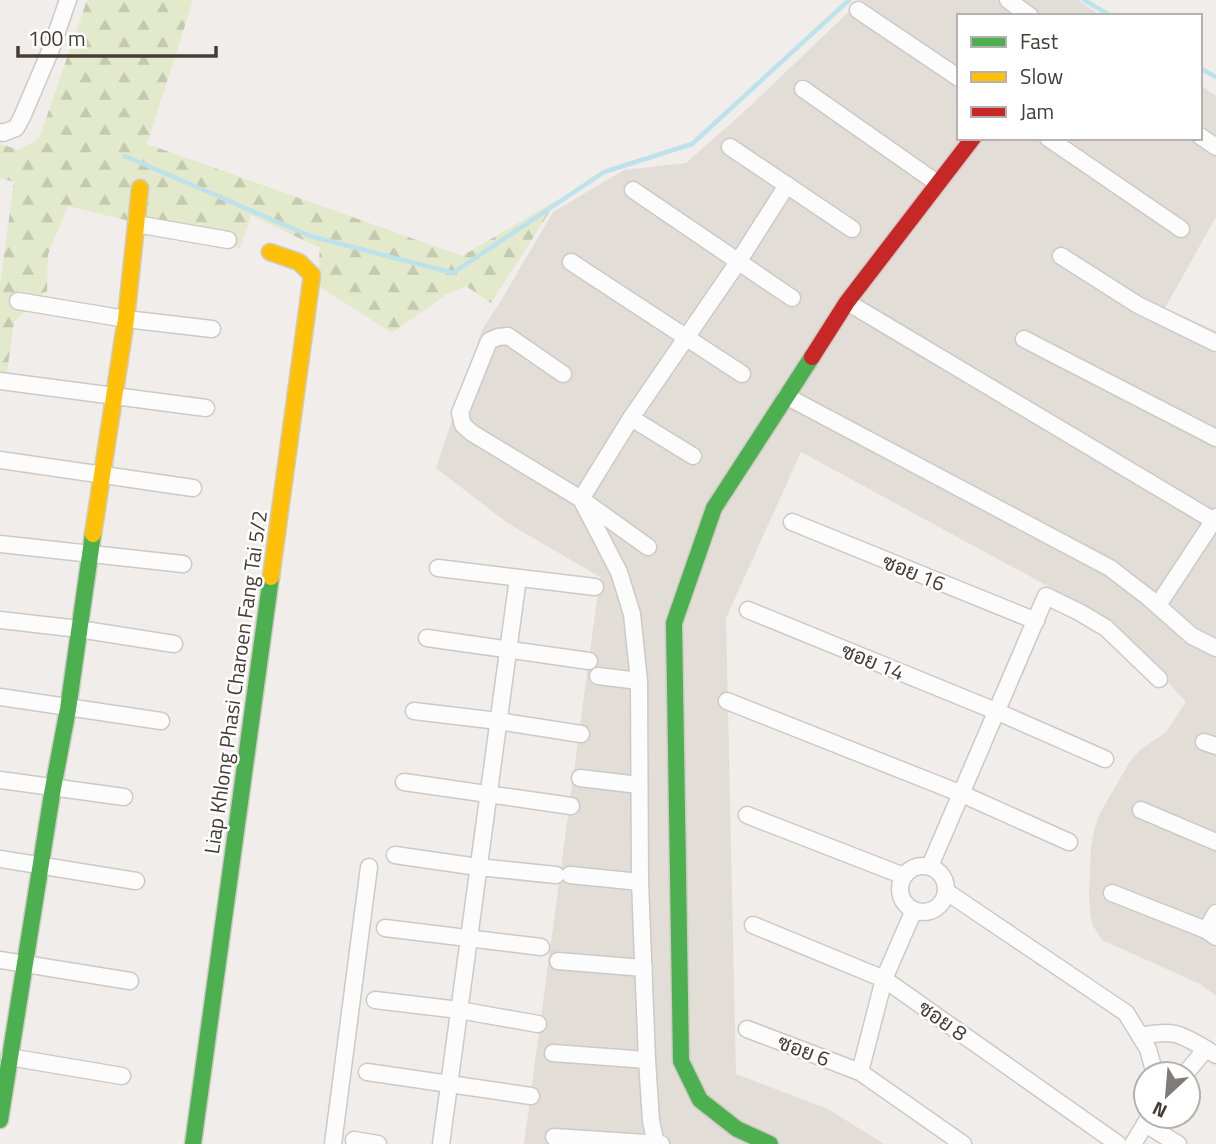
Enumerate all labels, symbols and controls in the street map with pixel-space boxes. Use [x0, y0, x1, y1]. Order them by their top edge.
scale bar [18, 14, 215, 58]
legend [957, 14, 1202, 140]
text: 100 m [28, 22, 85, 54]
text: Fast [1020, 25, 1059, 57]
text: Slow [1020, 60, 1063, 92]
text: Jam [1020, 95, 1054, 127]
street label: Liap Khlong Phasi Charoen Fang Tai 5/2 [195, 508, 275, 856]
street label: ซอย 16 [878, 545, 950, 599]
street label: ซอย 14 [837, 634, 909, 688]
street label: ซอย 8 [912, 992, 974, 1049]
street label: ซอย 6 [773, 1025, 835, 1075]
north arrow [1132, 1060, 1202, 1130]
text: N [1147, 1095, 1172, 1127]

